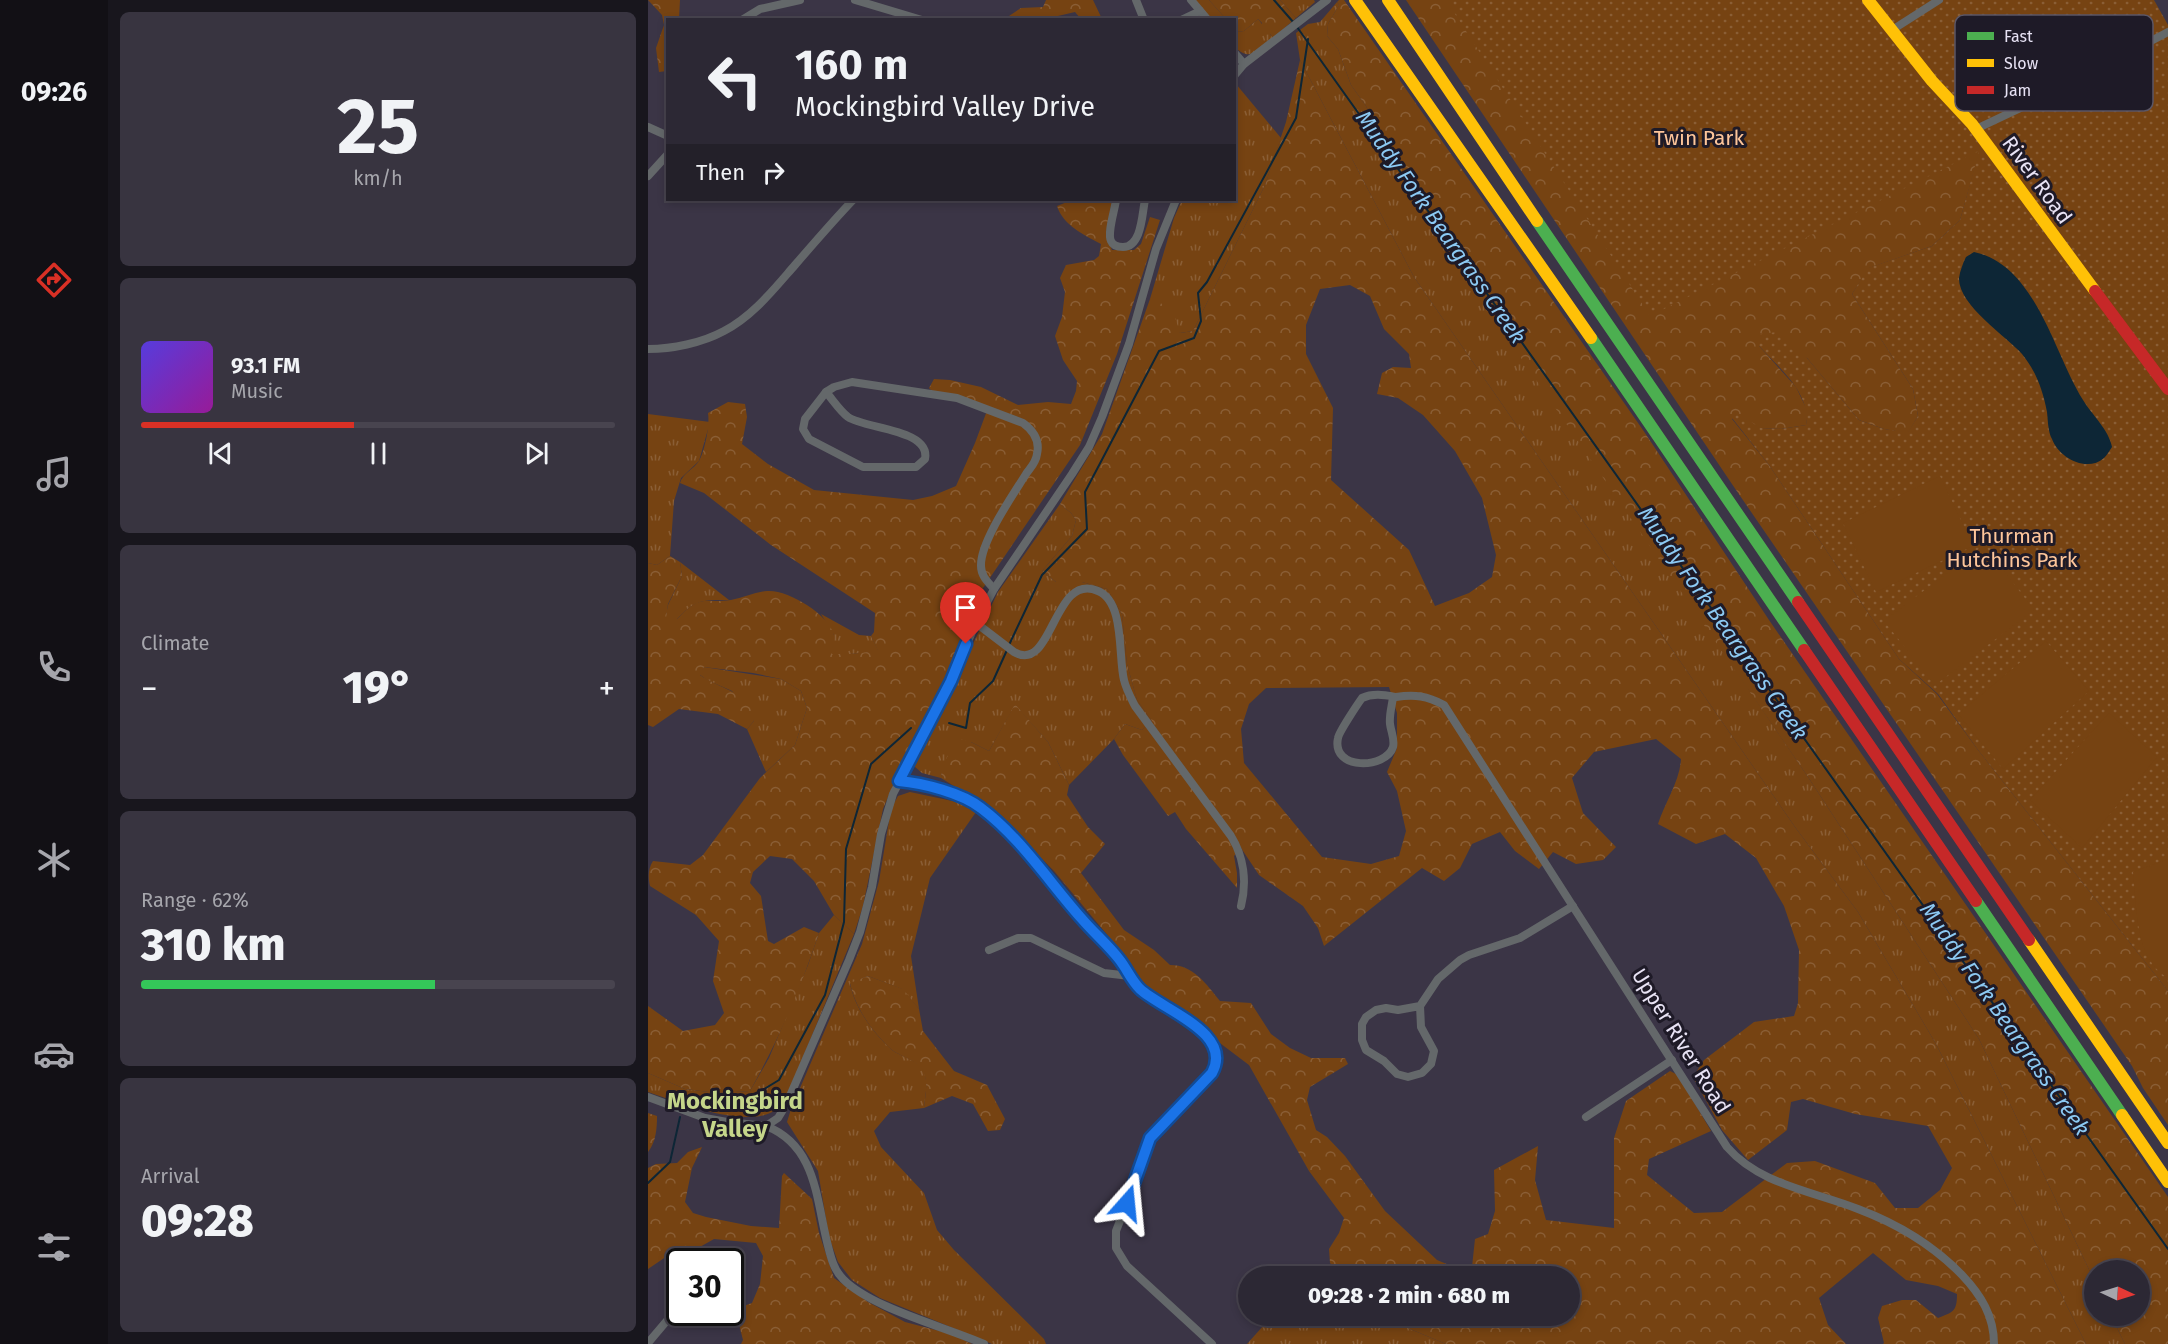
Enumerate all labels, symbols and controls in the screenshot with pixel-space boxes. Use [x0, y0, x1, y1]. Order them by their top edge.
legend [1955, 15, 2153, 111]
text: Fast [2004, 27, 2033, 46]
text: 160 m [795, 40, 908, 90]
icon: left [696, 42, 774, 120]
text: Slow [2004, 54, 2039, 73]
text: 09:26 [21, 76, 87, 108]
text: 25 [337, 80, 419, 174]
text: Jam [2004, 81, 2031, 100]
text: Mockingbird Valley Drive [795, 91, 1095, 123]
water label: Muddy Fork Beargrass Creek [1350, 105, 1532, 349]
park label: Twin Park [1654, 125, 1744, 151]
street label: River Road [1996, 131, 2078, 229]
icon: right [757, 156, 790, 189]
text: Then [696, 159, 745, 186]
text: km/h [353, 166, 403, 190]
icon: directions [33, 259, 75, 301]
text: 93.1 FM [231, 352, 300, 379]
text: Music [231, 379, 283, 403]
icon: previous [204, 437, 237, 470]
icon: pause [362, 437, 395, 470]
icon: next [520, 437, 553, 470]
icon: music [33, 453, 75, 495]
water label: Muddy Fork Beargrass Creek [1632, 501, 1814, 745]
park label: Thurman Hutchins Park [1946, 523, 2078, 573]
pin [940, 582, 991, 644]
icon: arrive [949, 591, 982, 624]
text: Climate [141, 631, 209, 655]
icon: phone [33, 646, 75, 688]
text: 19° [343, 661, 413, 715]
text: − [141, 669, 158, 709]
text: + [599, 669, 615, 709]
icon: climate [33, 839, 75, 881]
text: Range · 62% [141, 888, 249, 912]
water label: Muddy Fork Beargrass Creek [1914, 897, 2096, 1141]
text: 310 km [141, 918, 285, 972]
street label: Upper River Road [1626, 964, 1736, 1118]
icon: car [33, 1033, 75, 1075]
district label: Mockingbird Valley [667, 1087, 803, 1143]
text: Arrival [141, 1164, 200, 1188]
position arrow [1095, 1171, 1159, 1235]
text: 09:28 [141, 1194, 254, 1248]
icon: filters [33, 1226, 75, 1268]
speed limit sign: 30 [666, 1248, 744, 1326]
north arrow [2084, 1260, 2150, 1326]
map controls [2084, 1260, 2150, 1326]
text: 09:28 · 2 min · 680 m [1308, 1282, 1510, 1309]

